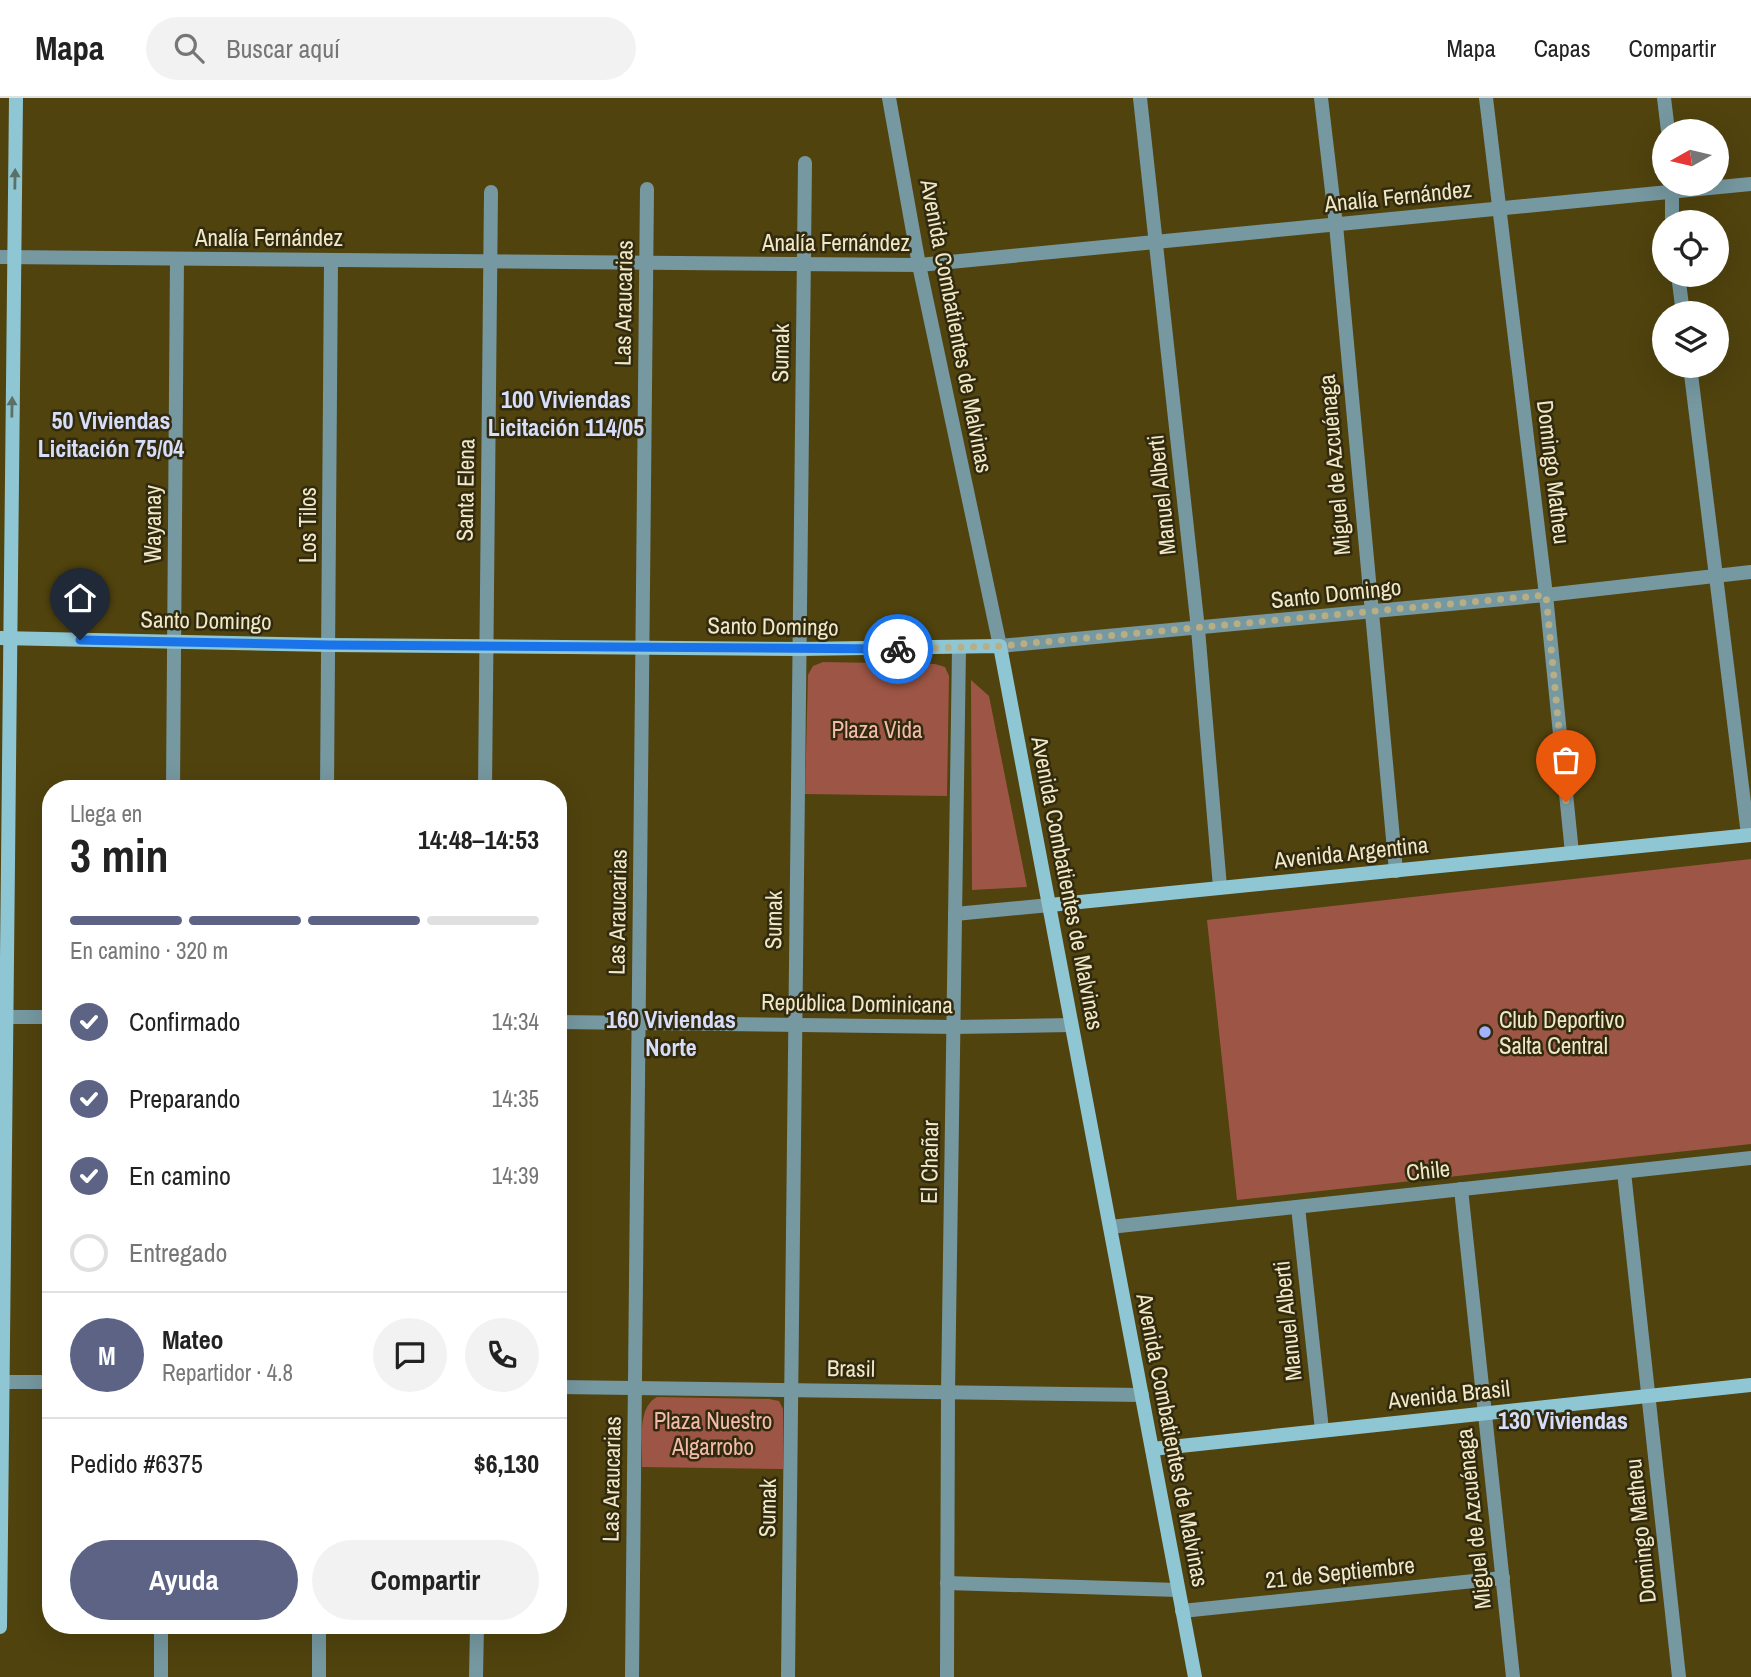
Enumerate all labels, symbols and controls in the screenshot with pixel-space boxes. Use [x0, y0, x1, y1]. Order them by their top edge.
search box [146, 17, 636, 80]
text: Mapa [35, 26, 104, 70]
icon: search [170, 29, 208, 67]
text: Buscar aquí [226, 31, 340, 66]
text: Mapa [1446, 32, 1496, 64]
text: Capas [1534, 32, 1591, 64]
text: Compartir [1629, 32, 1716, 64]
north arrow [1652, 119, 1729, 196]
map controls [1652, 119, 1729, 378]
one-way arrow [9, 168, 21, 190]
street label: Analía Fernández [1322, 173, 1473, 219]
street label: Avenida Combatientes de Malvinas [913, 176, 1001, 475]
button: locate [1652, 210, 1729, 287]
street label: Analía Fernández [194, 222, 343, 253]
street label: Analía Fernández [761, 227, 910, 258]
street label: Las Araucarias [606, 240, 640, 366]
button: layers [1652, 301, 1729, 378]
street label: Sumak [764, 323, 796, 383]
street label: Miguel de Azcuénaga [1311, 373, 1357, 557]
district label: 100 Viviendas Licitación 114/05 [488, 383, 644, 443]
one-way arrow [7, 396, 18, 418]
street label: Domingo Matheu [1530, 398, 1578, 546]
district label: 50 Viviendas Licitación 75/04 [38, 404, 184, 464]
street label: Manuel Alberti [1139, 433, 1183, 557]
street label: Santa Elena [449, 438, 481, 542]
street label: Wayanay [137, 484, 168, 563]
street label: Los Tilos [292, 487, 323, 563]
pin [50, 568, 110, 640]
street label: Santo Domingo [1269, 571, 1403, 615]
icon: home [61, 579, 99, 617]
street label: Santo Domingo [140, 603, 272, 637]
street label: Santo Domingo [707, 609, 839, 643]
courier [863, 614, 933, 684]
icon: bike [879, 630, 917, 668]
park label: Plaza Vida [832, 714, 923, 745]
pin [1536, 730, 1596, 802]
street label: Avenida Combatientes de Malvinas [1024, 733, 1112, 1032]
icon: bag [1547, 741, 1585, 779]
text: Llega en [70, 798, 142, 829]
text: 14:48–14:53 [418, 822, 539, 857]
text: 3 min [70, 824, 169, 886]
street label: Avenida Argentina [1271, 828, 1430, 876]
street label: Las Araucarias [600, 849, 634, 975]
street label: Sumak [757, 890, 789, 950]
text: En camino · 320 m [70, 935, 228, 966]
street label: República Dominicana [761, 986, 954, 1020]
icon: check [70, 1003, 108, 1041]
district label: 160 Viviendas Norte [606, 1003, 736, 1063]
text: Confirmado [129, 1004, 240, 1039]
place label: Club Deportivo Salta Central [1499, 1004, 1625, 1061]
text: 14:34 [492, 1006, 539, 1037]
marker: Club Deportivo Salta Central [1477, 1024, 1493, 1040]
icon: check [70, 1080, 108, 1118]
text: Preparando [129, 1081, 240, 1116]
text: 14:35 [492, 1083, 539, 1114]
street label: El Chañar [913, 1119, 945, 1204]
street label: Chile [1404, 1152, 1452, 1188]
icon: check [70, 1157, 108, 1195]
text: En camino [129, 1158, 231, 1193]
text: 14:39 [492, 1160, 539, 1191]
text: Entregado [129, 1235, 227, 1270]
street label: Manuel Alberti [1265, 1259, 1309, 1383]
street label: Avenida Combatientes de Malvinas [1129, 1290, 1217, 1589]
button: chat [373, 1318, 447, 1392]
button: phone [465, 1318, 539, 1392]
text: Mateo [162, 1322, 224, 1357]
text: M [98, 1338, 116, 1373]
street label: Brasil [827, 1352, 875, 1384]
text: Repartidor · 4.8 [162, 1357, 293, 1388]
street label: Avenida Brasil [1386, 1372, 1511, 1416]
district label: 130 Viviendas [1498, 1404, 1628, 1436]
park label: Plaza Nuestro Algarrobo [654, 1405, 772, 1462]
street label: Las Araucarias [594, 1416, 628, 1542]
street label: Miguel de Azcuénaga [1448, 1427, 1498, 1611]
text: Pedido #6375 [70, 1446, 203, 1481]
text: $6,130 [474, 1446, 539, 1481]
street label: Domingo Matheu [1617, 1457, 1663, 1605]
street label: Sumak [751, 1478, 783, 1538]
button: Ayuda [70, 1540, 298, 1620]
button: Compartir [312, 1540, 539, 1620]
street label: 21 de Septiembre [1264, 1549, 1416, 1595]

